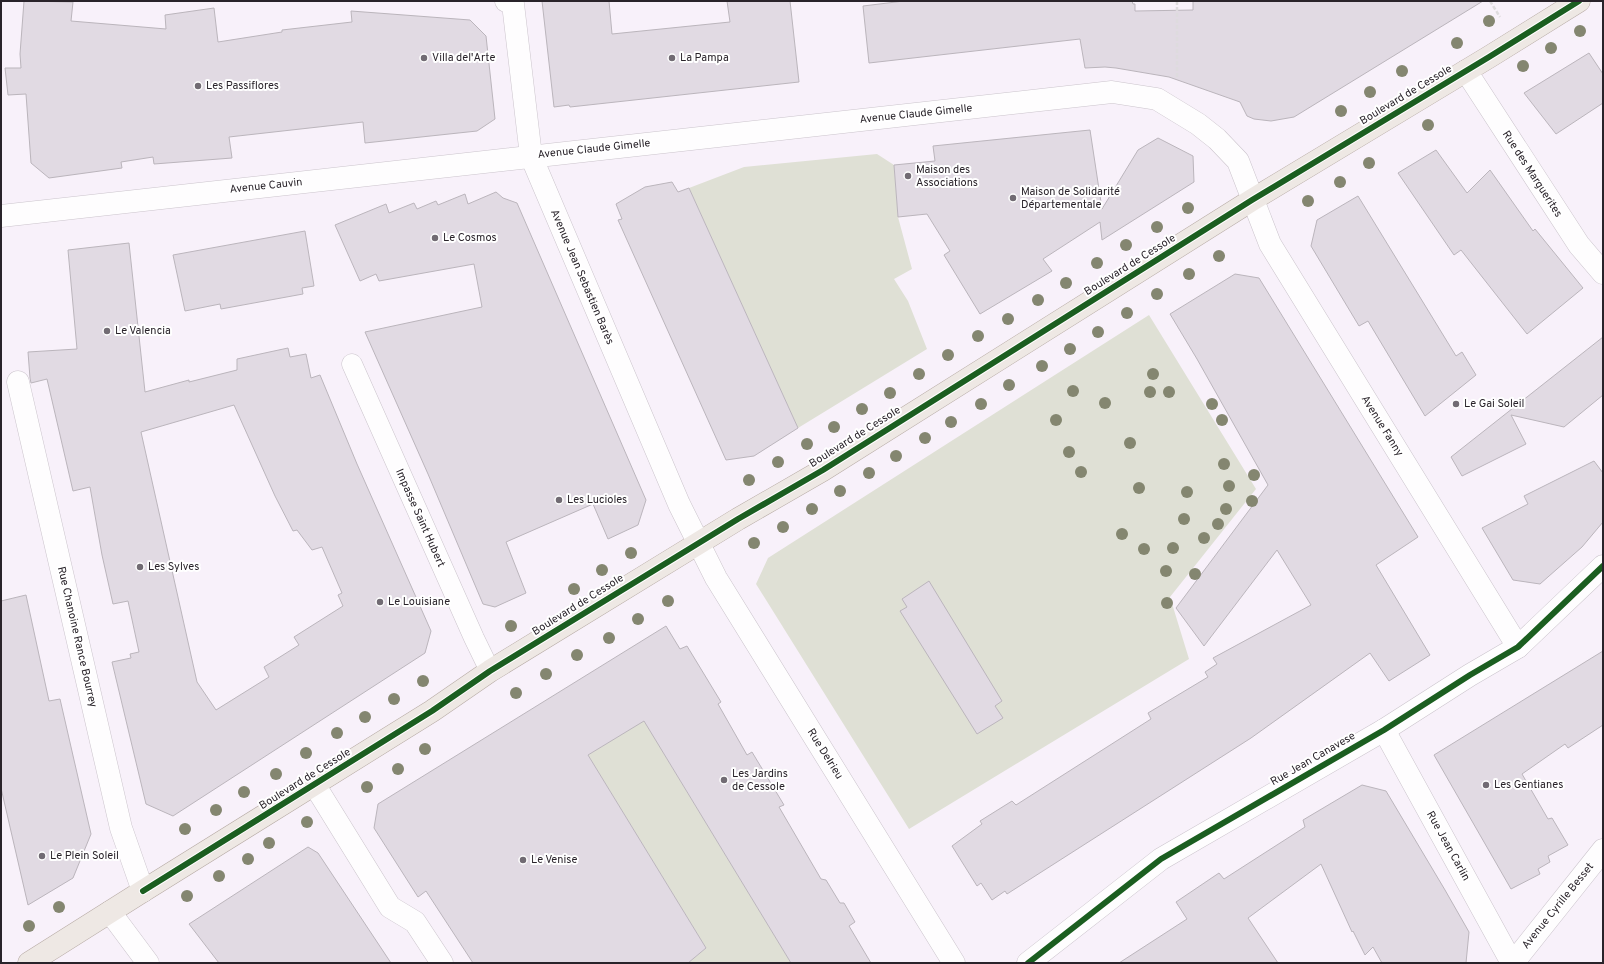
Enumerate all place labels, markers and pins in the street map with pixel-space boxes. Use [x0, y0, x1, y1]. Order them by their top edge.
place label: Villa del'Arte [432, 51, 495, 65]
place label: La Pampa [680, 51, 729, 65]
marker: Villa del'Arte [419, 53, 429, 63]
marker: La Pampa [667, 53, 677, 63]
place label: Les Passiflores [206, 79, 279, 93]
marker: Les Passiflores [193, 81, 203, 91]
place label: Maison des Associations [916, 163, 978, 190]
marker: Maison des Associations [903, 171, 913, 181]
place label: Maison de Solidarité Départementale [1021, 185, 1120, 212]
marker: Maison de Solidarité Départementale [1008, 193, 1018, 203]
place label: Le Cosmos [443, 231, 497, 245]
marker: Le Cosmos [430, 233, 440, 243]
place label: Le Valencia [115, 324, 171, 338]
marker: Le Valencia [102, 326, 112, 336]
place label: Le Gai Soleil [1464, 397, 1524, 411]
marker: Le Gai Soleil [1451, 399, 1461, 409]
place label: Les Lucioles [567, 493, 627, 507]
marker: Les Lucioles [554, 495, 564, 505]
place label: Les Sylves [148, 560, 199, 574]
marker: Les Sylves [135, 562, 145, 572]
place label: Le Louisiane [388, 595, 450, 609]
marker: Le Louisiane [375, 597, 385, 607]
place label: Les Jardins de Cessole [732, 767, 788, 794]
marker: Les Jardins de Cessole [719, 775, 729, 785]
place label: Les Gentianes [1494, 778, 1563, 792]
marker: Les Gentianes [1481, 780, 1491, 790]
place label: Le Plein Soleil [50, 849, 119, 863]
marker: Le Plein Soleil [37, 851, 47, 861]
place label: Le Venise [531, 853, 577, 867]
marker: Le Venise [518, 855, 528, 865]

